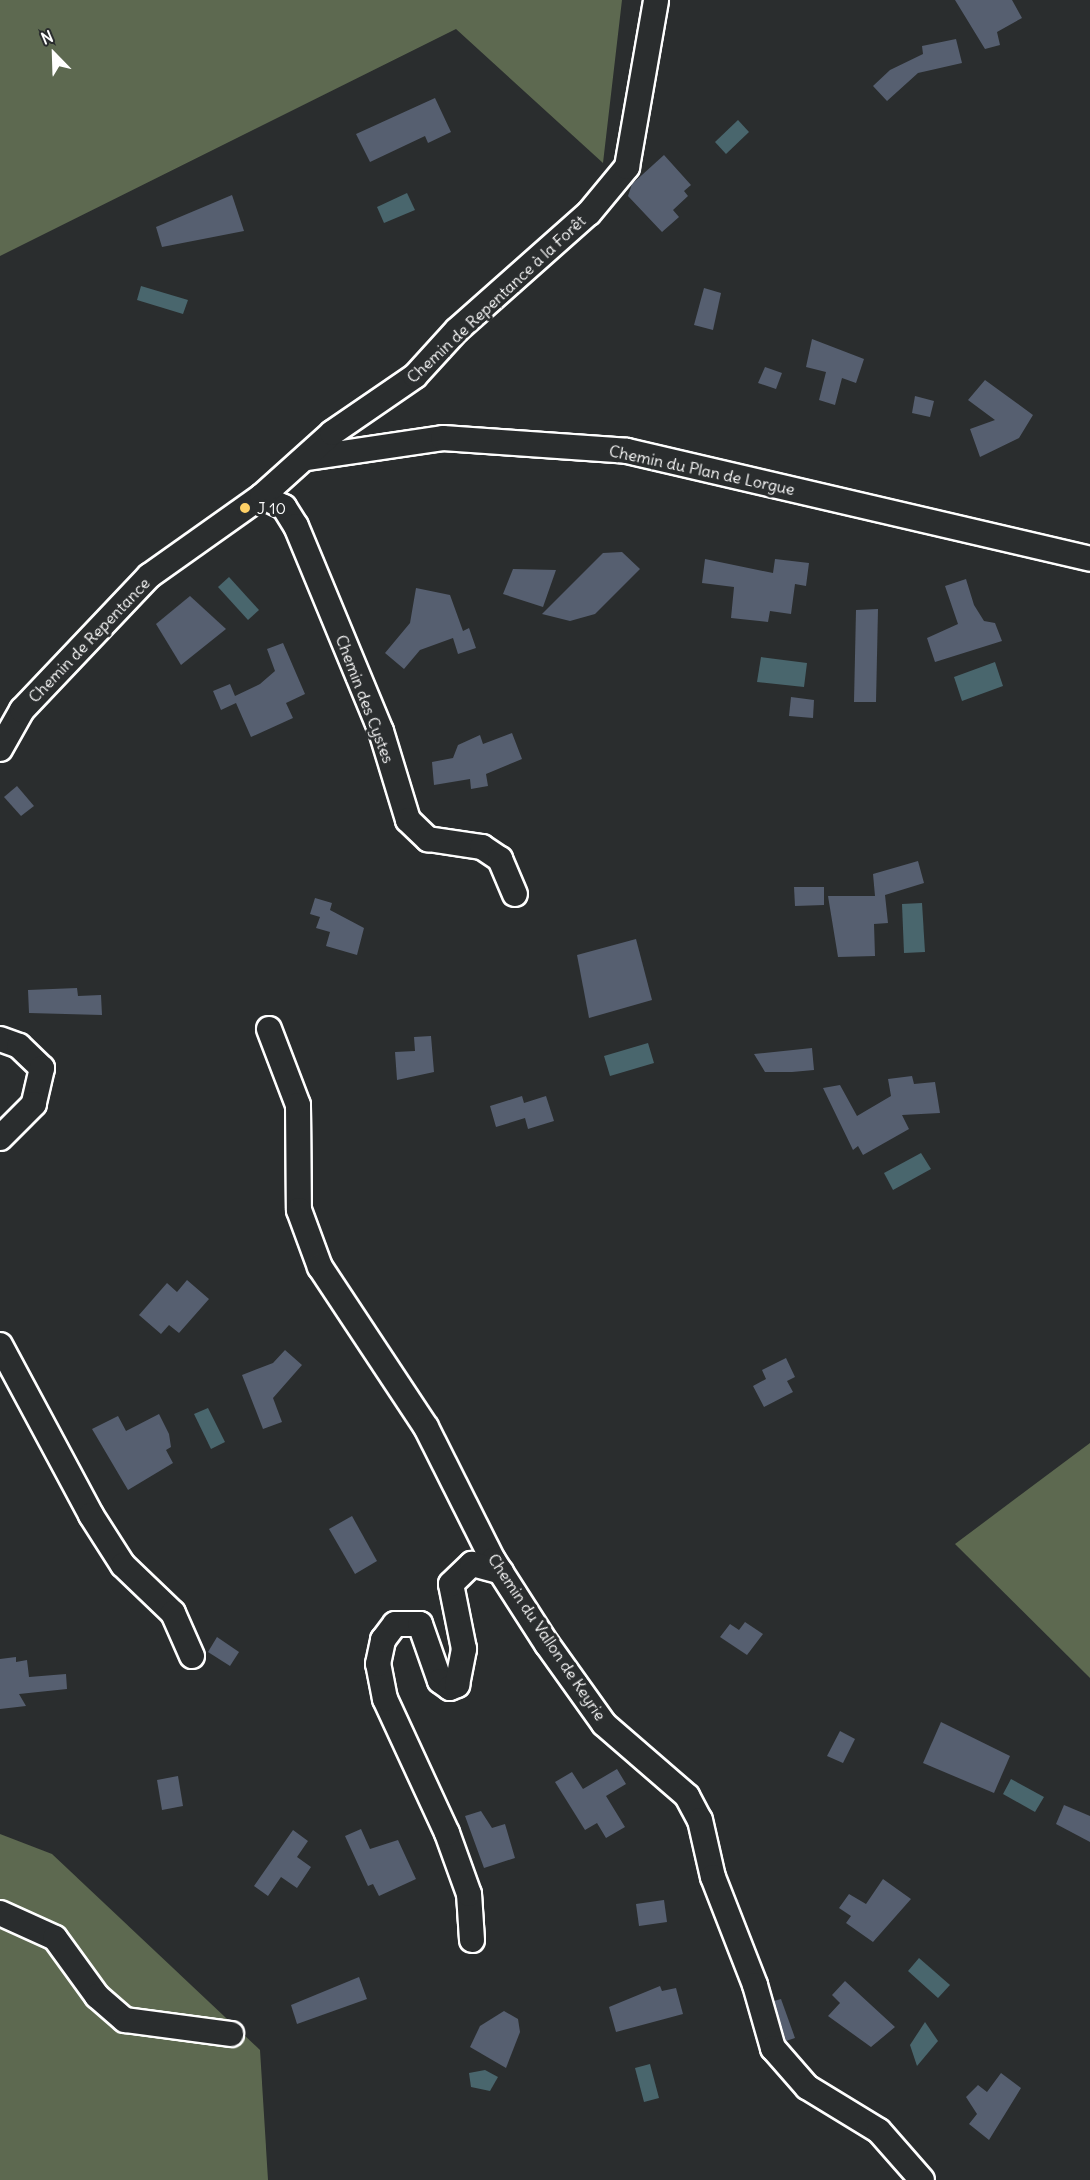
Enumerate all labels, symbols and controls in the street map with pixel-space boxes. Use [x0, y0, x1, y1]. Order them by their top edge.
north arrow [24, 24, 84, 84]
text: N [38, 26, 56, 49]
street label: Chemin de Repentance à la Forêt [403, 211, 589, 387]
street label: Chemin du Plan de Lorgue [607, 441, 797, 499]
place label: J 10 [257, 498, 286, 518]
marker: J 10 [238, 501, 252, 515]
street label: Chemin de Repentance [24, 573, 154, 707]
street label: Chemin des Cystes [332, 632, 398, 766]
street label: Chemin du Vallon de Keyrie [484, 1550, 610, 1724]

